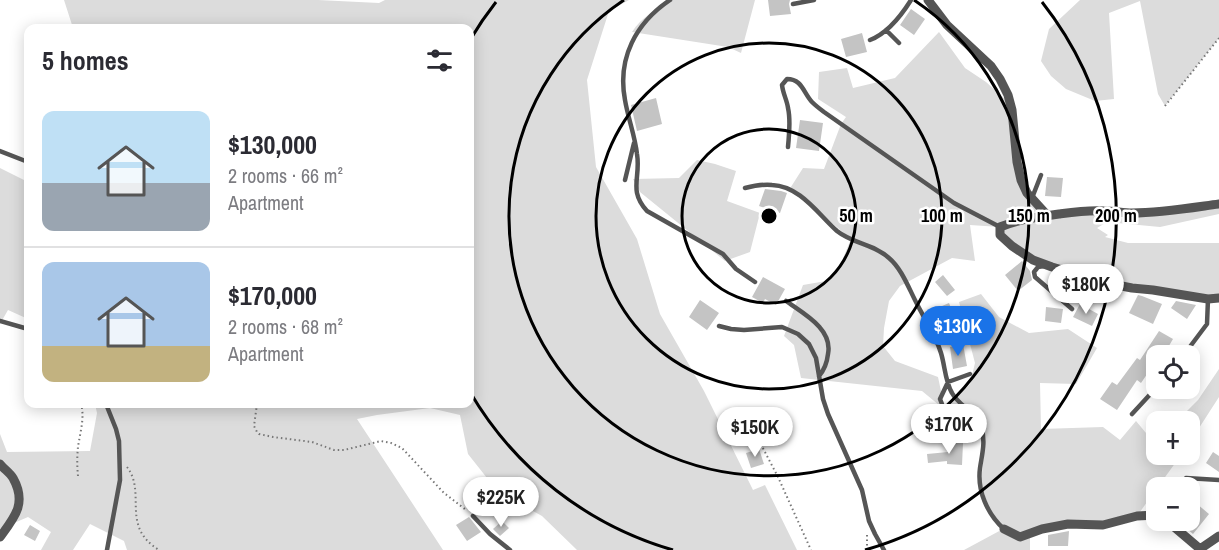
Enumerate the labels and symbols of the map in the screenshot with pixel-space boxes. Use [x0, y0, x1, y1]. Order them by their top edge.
text: 50 m [839, 203, 873, 228]
text: 100 m [921, 203, 963, 228]
text: 150 m [1008, 203, 1050, 228]
text: 200 m [1095, 203, 1137, 228]
centre of rings [759, 206, 779, 226]
pin: $180K [1044, 264, 1128, 315]
pin: $130K [916, 306, 1000, 357]
pin: $170K [907, 404, 991, 455]
pin: $150K [713, 407, 797, 458]
pin: $225K [459, 477, 543, 528]

